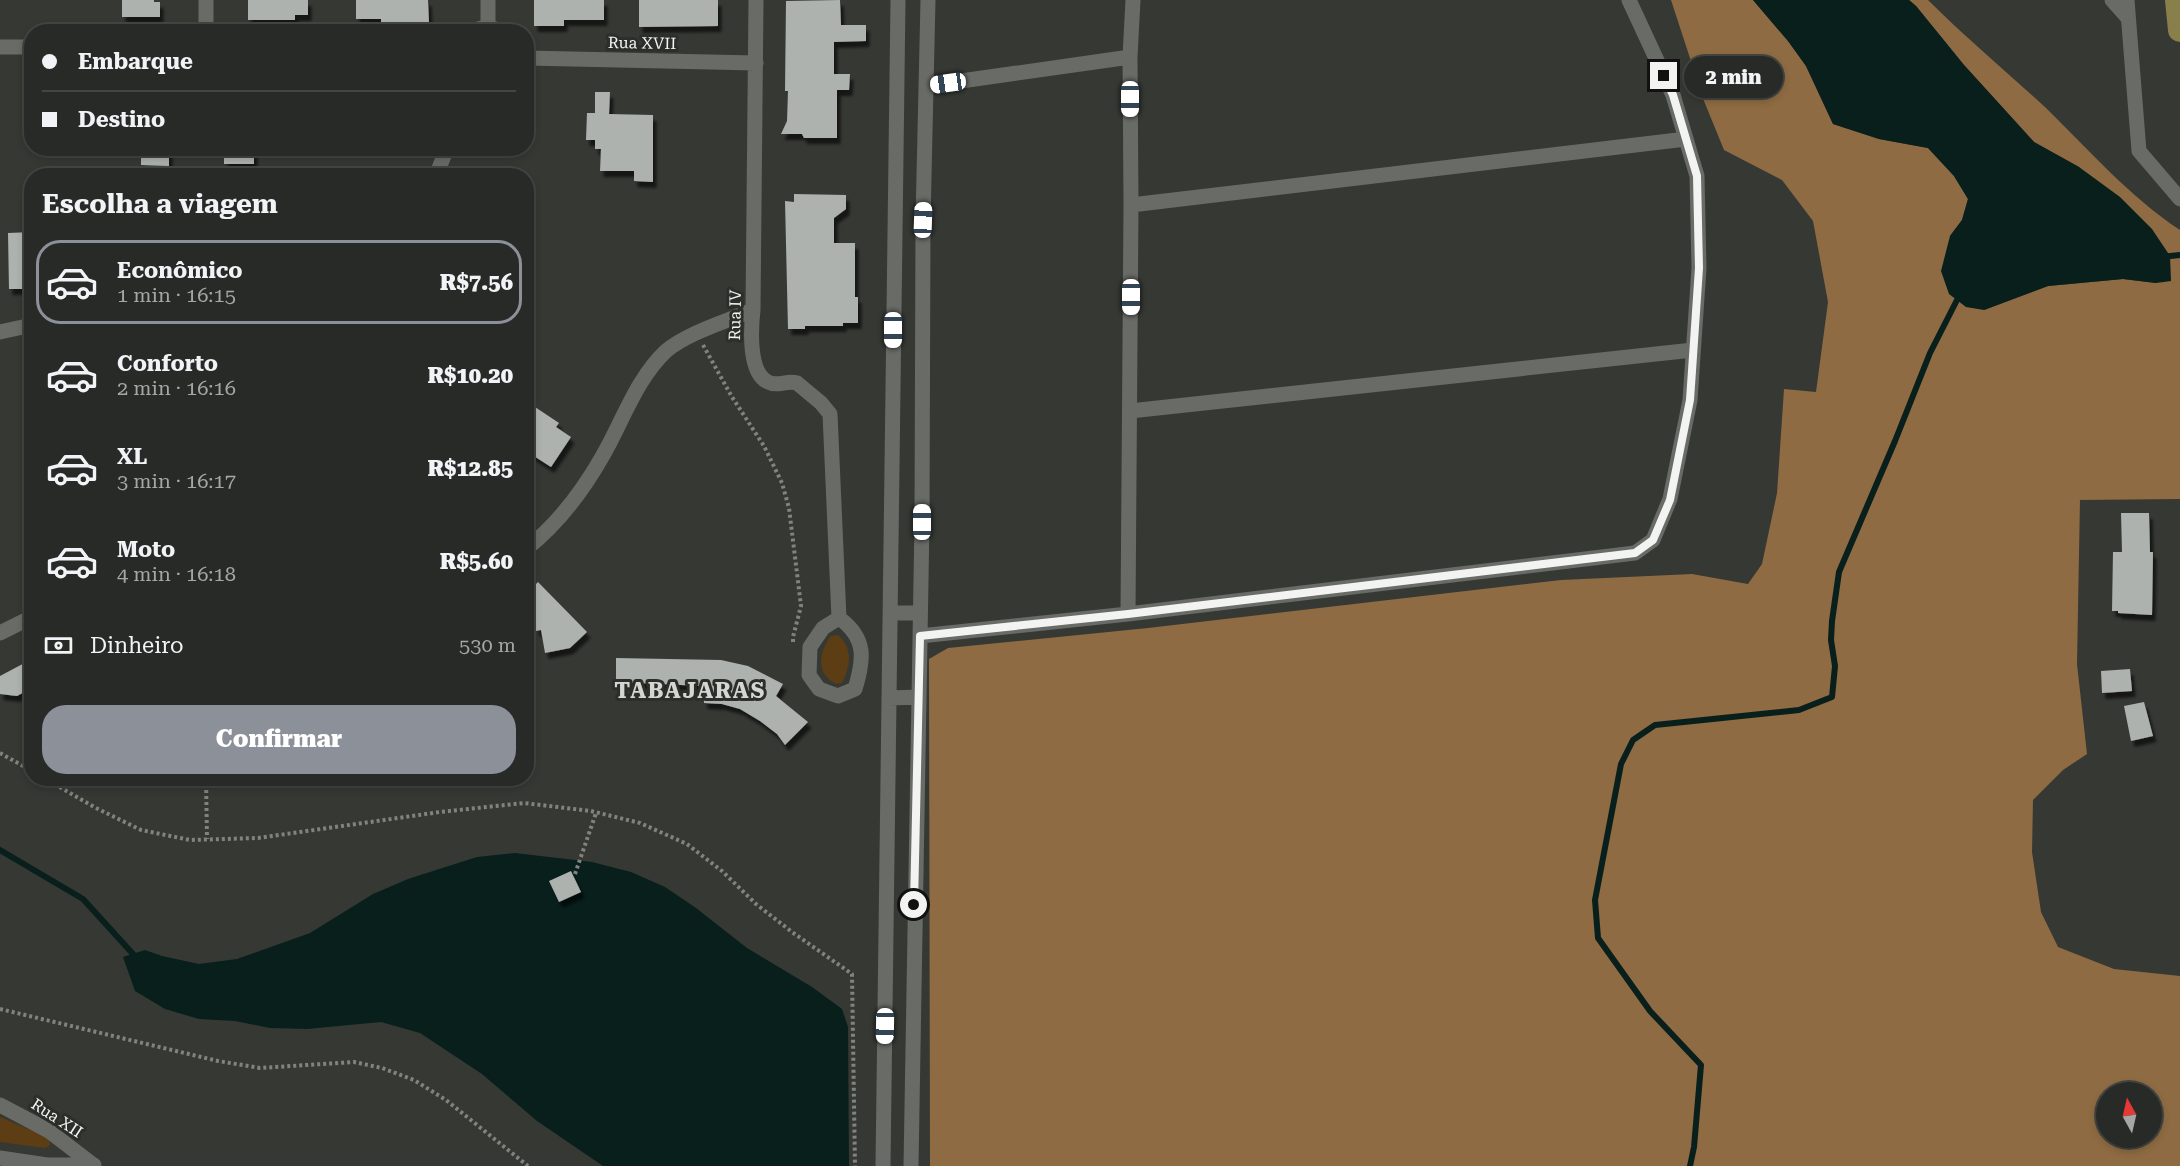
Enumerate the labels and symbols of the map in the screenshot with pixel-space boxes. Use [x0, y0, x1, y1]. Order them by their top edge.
street label: Rua XVII [608, 33, 676, 53]
callout: 2 min [1685, 55, 1784, 97]
route end [1650, 62, 1677, 89]
car [929, 72, 967, 94]
car [1121, 81, 1139, 117]
car [913, 202, 933, 238]
car [1122, 279, 1140, 315]
street label: Rua IV [725, 289, 745, 341]
car [884, 312, 902, 348]
car [913, 504, 931, 540]
district label: TABAJARAS [614, 678, 766, 703]
route start [900, 891, 927, 918]
car [876, 1008, 894, 1044]
north arrow [2096, 1082, 2162, 1148]
street label: Rua XII [28, 1094, 86, 1142]

